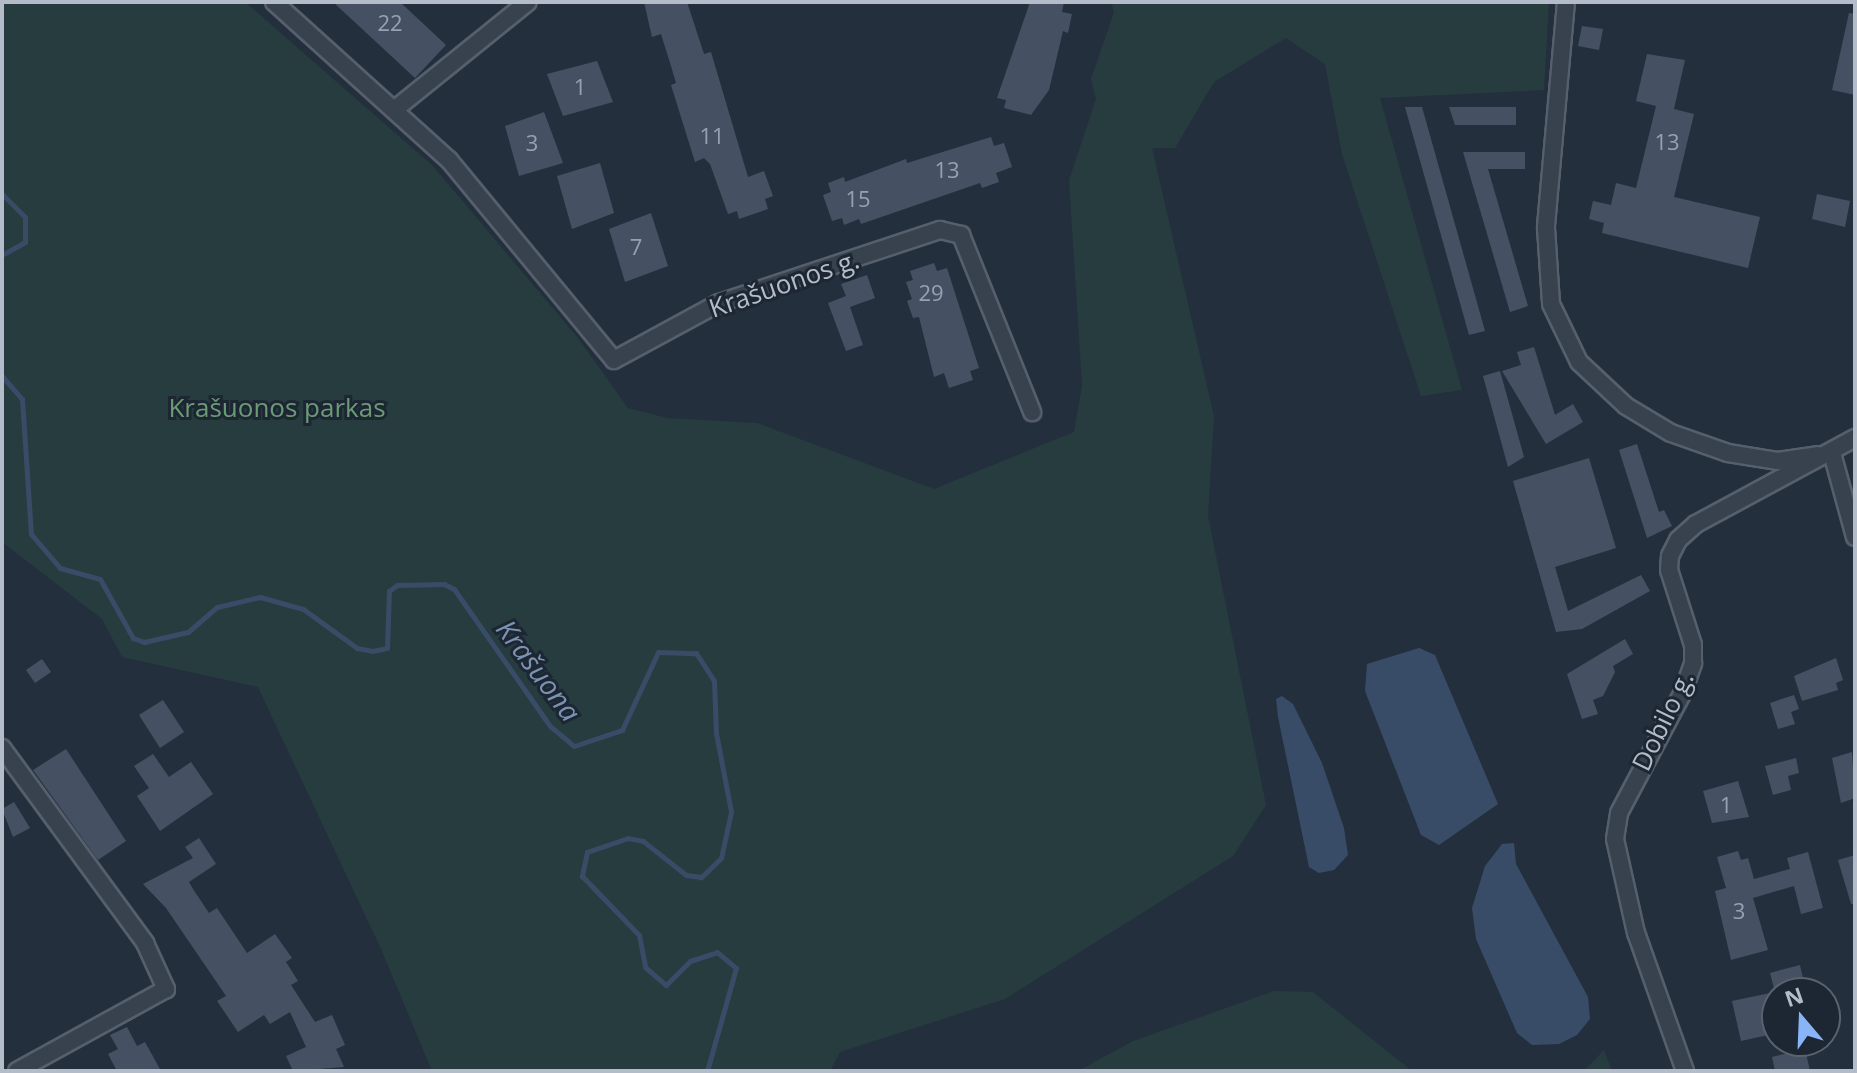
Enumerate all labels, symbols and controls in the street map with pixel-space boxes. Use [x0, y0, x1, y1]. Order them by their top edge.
house number: 22 [377, 10, 403, 36]
house number: 1 [574, 74, 586, 100]
house number: 11 [699, 123, 725, 149]
house number: 13 [1654, 129, 1680, 155]
house number: 3 [526, 130, 538, 156]
house number: 13 [934, 157, 960, 183]
house number: 15 [845, 186, 871, 212]
house number: 7 [630, 234, 642, 260]
street label: Krašuonos g. [705, 244, 863, 324]
house number: 29 [918, 280, 944, 306]
park label: Krašuonos parkas [168, 392, 386, 424]
water label: Krašuona [490, 613, 588, 727]
street label: Dobilo g. [1626, 666, 1700, 776]
house number: 1 [1720, 792, 1732, 818]
house number: 3 [1733, 898, 1745, 924]
north arrow [1761, 977, 1841, 1057]
text: N [1780, 979, 1807, 1013]

